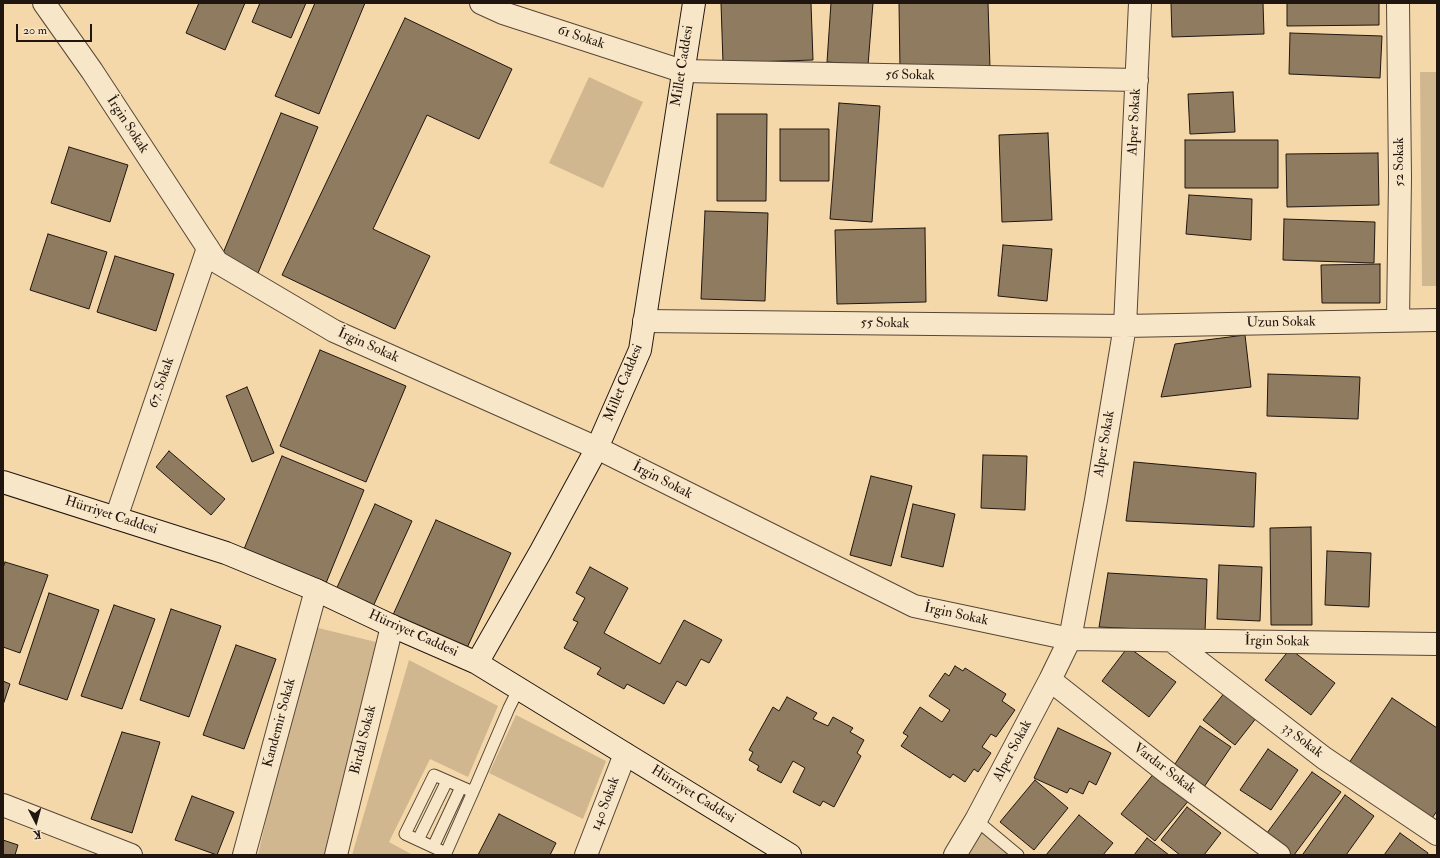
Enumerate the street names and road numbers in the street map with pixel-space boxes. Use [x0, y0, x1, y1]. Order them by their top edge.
street label: 61 Sokak [555, 23, 607, 53]
street label: Millet Caddesi [668, 24, 698, 108]
street label: 56 Sokak [885, 67, 935, 85]
street label: Alper Sokak [1125, 88, 1145, 156]
street label: İrgin Sokak [102, 93, 152, 157]
street label: 52 Sokak [1392, 137, 1408, 187]
street label: Uzun Sokak [1246, 314, 1316, 332]
street label: 55 Sokak [860, 315, 910, 333]
street label: İrgin Sokak [335, 325, 401, 367]
street label: Millet Caddesi [601, 342, 647, 424]
street label: 67. Sokak [146, 356, 178, 410]
street label: Alper Sokak [1091, 410, 1119, 478]
street label: İrgin Sokak [629, 459, 695, 503]
street label: Hürriyet Caddesi [63, 493, 159, 539]
street label: İrgin Sokak [922, 600, 990, 630]
street label: Hürriyet Caddesi [366, 607, 460, 661]
street label: İrgin Sokak [1244, 633, 1310, 651]
street label: Kandemir Sokak [260, 677, 300, 769]
street label: Birdal Sokak [347, 704, 381, 776]
street label: Alper Sokak [990, 717, 1036, 785]
street label: 33 Sokak [1278, 720, 1326, 762]
street label: Vardar Sokak [1129, 740, 1199, 798]
street label: Hürriyet Caddesi [648, 762, 738, 828]
street label: 140 Sokak [588, 775, 624, 833]

